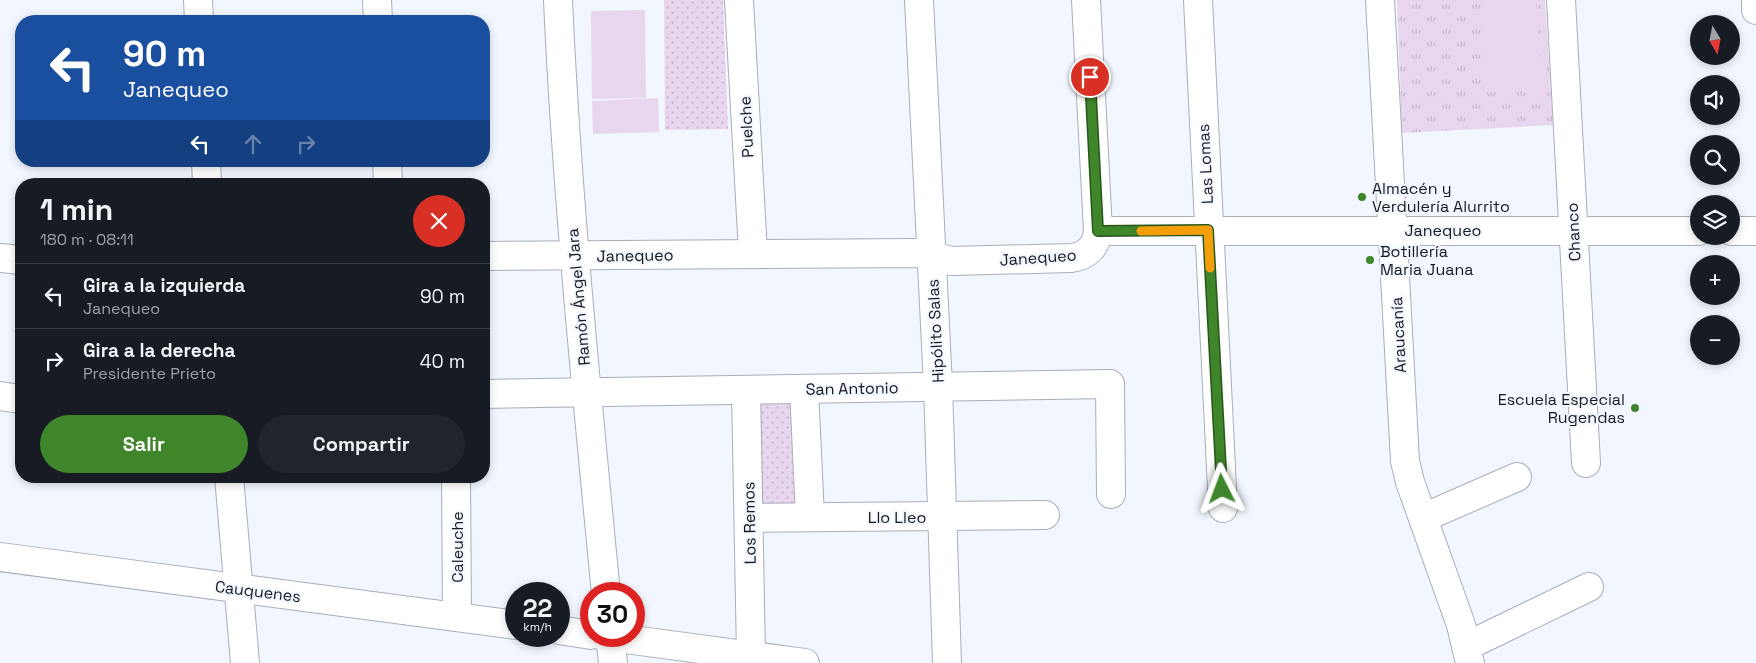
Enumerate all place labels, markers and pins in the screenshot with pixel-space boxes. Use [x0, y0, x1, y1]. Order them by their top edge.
pin [1069, 56, 1111, 98]
place label: Almacén y Verdulería Alurrito [1372, 178, 1510, 217]
marker: Almacén y Verdulería Alurrito [1356, 191, 1368, 203]
place label: Botillería Maria Juana [1380, 241, 1473, 280]
marker: Botillería Maria Juana [1364, 254, 1376, 266]
place label: Escuela Especial Rugendas [1498, 389, 1625, 428]
marker: Escuela Especial Rugendas [1629, 402, 1641, 414]

